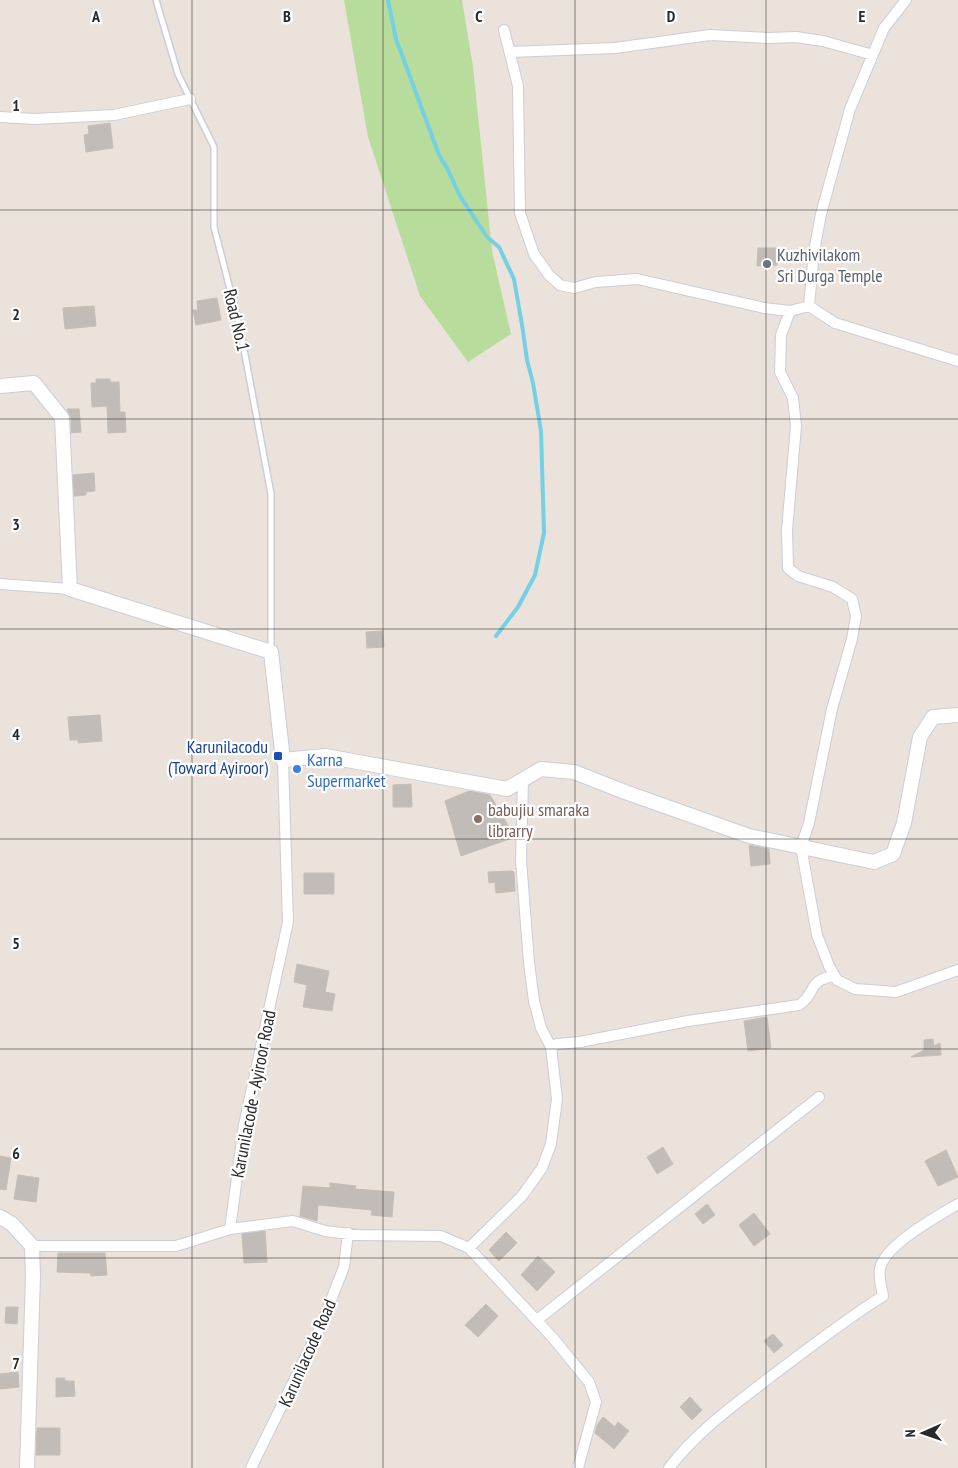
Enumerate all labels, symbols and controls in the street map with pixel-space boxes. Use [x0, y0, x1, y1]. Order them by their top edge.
text: A [91, 6, 101, 26]
text: B [283, 6, 291, 26]
text: C [475, 6, 483, 26]
text: D [667, 6, 676, 26]
text: E [859, 6, 866, 26]
text: 1 [12, 95, 20, 115]
place label: Kuzhivilakom Sri Durga Temple [777, 243, 883, 287]
marker: Kuzhivilakom Sri Durga Temple [761, 258, 773, 270]
street label: Road No.1 [219, 287, 255, 353]
text: 2 [12, 304, 20, 324]
text: 3 [12, 514, 20, 534]
text: 4 [12, 724, 20, 744]
place label: Karunilacodu (Toward Ayiroor) [168, 735, 269, 779]
place label: Karna Supermarket [307, 748, 386, 792]
marker: Karunilacodu (Toward Ayiroor) [272, 750, 284, 762]
marker: Karna Supermarket [291, 763, 303, 775]
place label: babujiu smaraka librarry [488, 798, 589, 842]
marker: babujiu smaraka librarry [472, 813, 484, 825]
text: 5 [12, 933, 20, 953]
street label: Karunilacode - Ayiroor Road [225, 1008, 281, 1180]
text: 6 [12, 1143, 20, 1163]
street label: Karunilacode Road [273, 1296, 341, 1410]
text: 7 [12, 1353, 20, 1373]
north arrow [898, 1408, 948, 1458]
text: N [901, 1429, 919, 1438]

